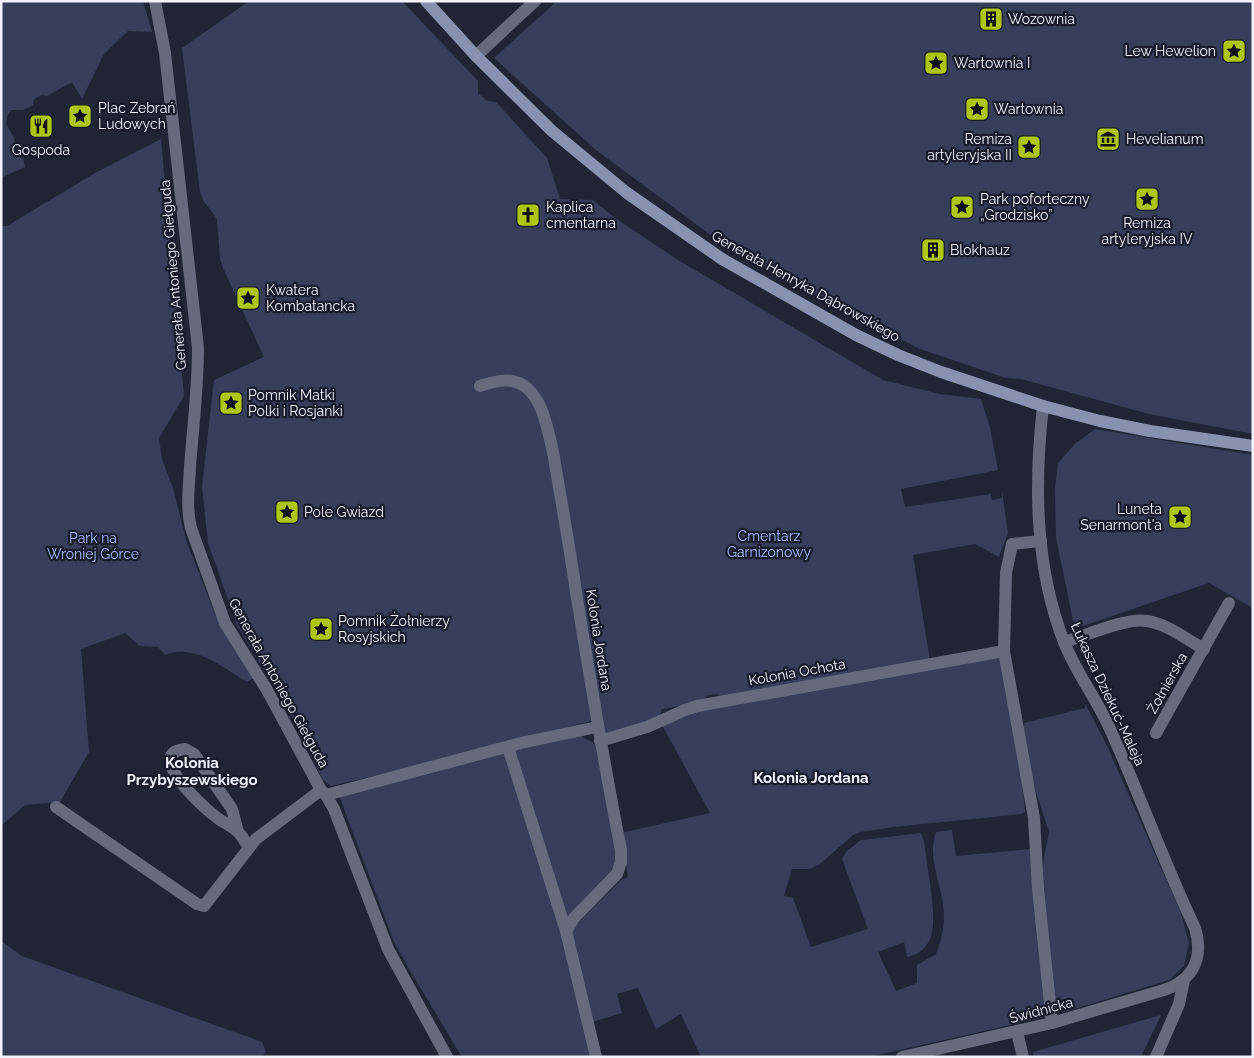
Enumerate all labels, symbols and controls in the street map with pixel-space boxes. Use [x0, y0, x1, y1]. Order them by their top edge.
building icon: Wozownia [978, 6, 1004, 32]
place label: Wozownia [1008, 11, 1075, 27]
place icon: Lew Hewelion [1221, 38, 1247, 64]
place label: Lew Hewelion [1124, 43, 1216, 59]
place icon: Wartownia I [923, 50, 949, 76]
place label: Wartownia I [954, 55, 1030, 71]
place icon: Wartownia [964, 96, 990, 122]
place label: Plac Zebrań Ludowych [98, 100, 176, 132]
place label: Wartownia [994, 101, 1063, 117]
place icon: Plac Zebrań Ludowych [67, 103, 93, 129]
restaurant icon: Gospoda [28, 113, 54, 139]
museum icon: Hevelianum [1095, 126, 1121, 152]
place label: Remiza artyleryjska II [927, 131, 1012, 163]
place label: Hevelianum [1126, 131, 1204, 147]
place icon: Remiza artyleryjska II [1016, 134, 1042, 160]
place label: Gospoda [12, 142, 70, 158]
street label: Generała Antoniego Giełguda [157, 179, 189, 371]
place icon: Remiza artyleryjska IV [1134, 186, 1160, 212]
place label: Park poforteczny „Grodzisko” [980, 191, 1090, 223]
place icon: Park poforteczny „Grodzisko” [949, 194, 975, 220]
place label: Kaplica cmentarna [546, 199, 616, 231]
church icon: Kaplica cmentarna [515, 202, 541, 228]
place label: Remiza artyleryjska IV [1102, 215, 1193, 247]
street label: Generała Henryka Dąbrowskiego [709, 227, 903, 345]
building icon: Blokhauz [920, 237, 946, 263]
place label: Blokhauz [950, 242, 1010, 258]
place label: Kwatera Kombatancka [266, 282, 355, 314]
place icon: Kwatera Kombatancka [235, 285, 261, 311]
place label: Pomnik Matki Polki i Rosjanki [248, 387, 343, 419]
place icon: Pomnik Matki Polki i Rosjanki [218, 390, 244, 416]
place icon: Pole Gwiazd [274, 499, 300, 525]
place label: Luneta Senarmont'a [1080, 501, 1162, 533]
place label: Pole Gwiazd [304, 504, 384, 520]
place icon: Luneta Senarmont'a [1167, 504, 1193, 530]
park label: Cmentarz Garnizonowy [727, 528, 811, 560]
park label: Park na Wroniej Górce [47, 530, 139, 562]
street label: Kolonia Jordana [583, 588, 615, 692]
street label: Generała Antoniego Giełguda [226, 596, 332, 770]
place label: Pomnik Żołnierzy Rosyjskich [338, 611, 450, 645]
place icon: Pomnik Żołnierzy Rosyjskich [308, 616, 334, 642]
street label: Łukasza Dziekuć-Maleja [1068, 620, 1148, 768]
street label: Żołnierska [1142, 649, 1190, 716]
street label: Kolonia Ochota [747, 656, 847, 688]
district label: Kolonia Przybyszewskiego [126, 754, 258, 789]
district label: Kolonia Jordana [753, 769, 869, 787]
street label: Świdnicka [1007, 993, 1075, 1026]

